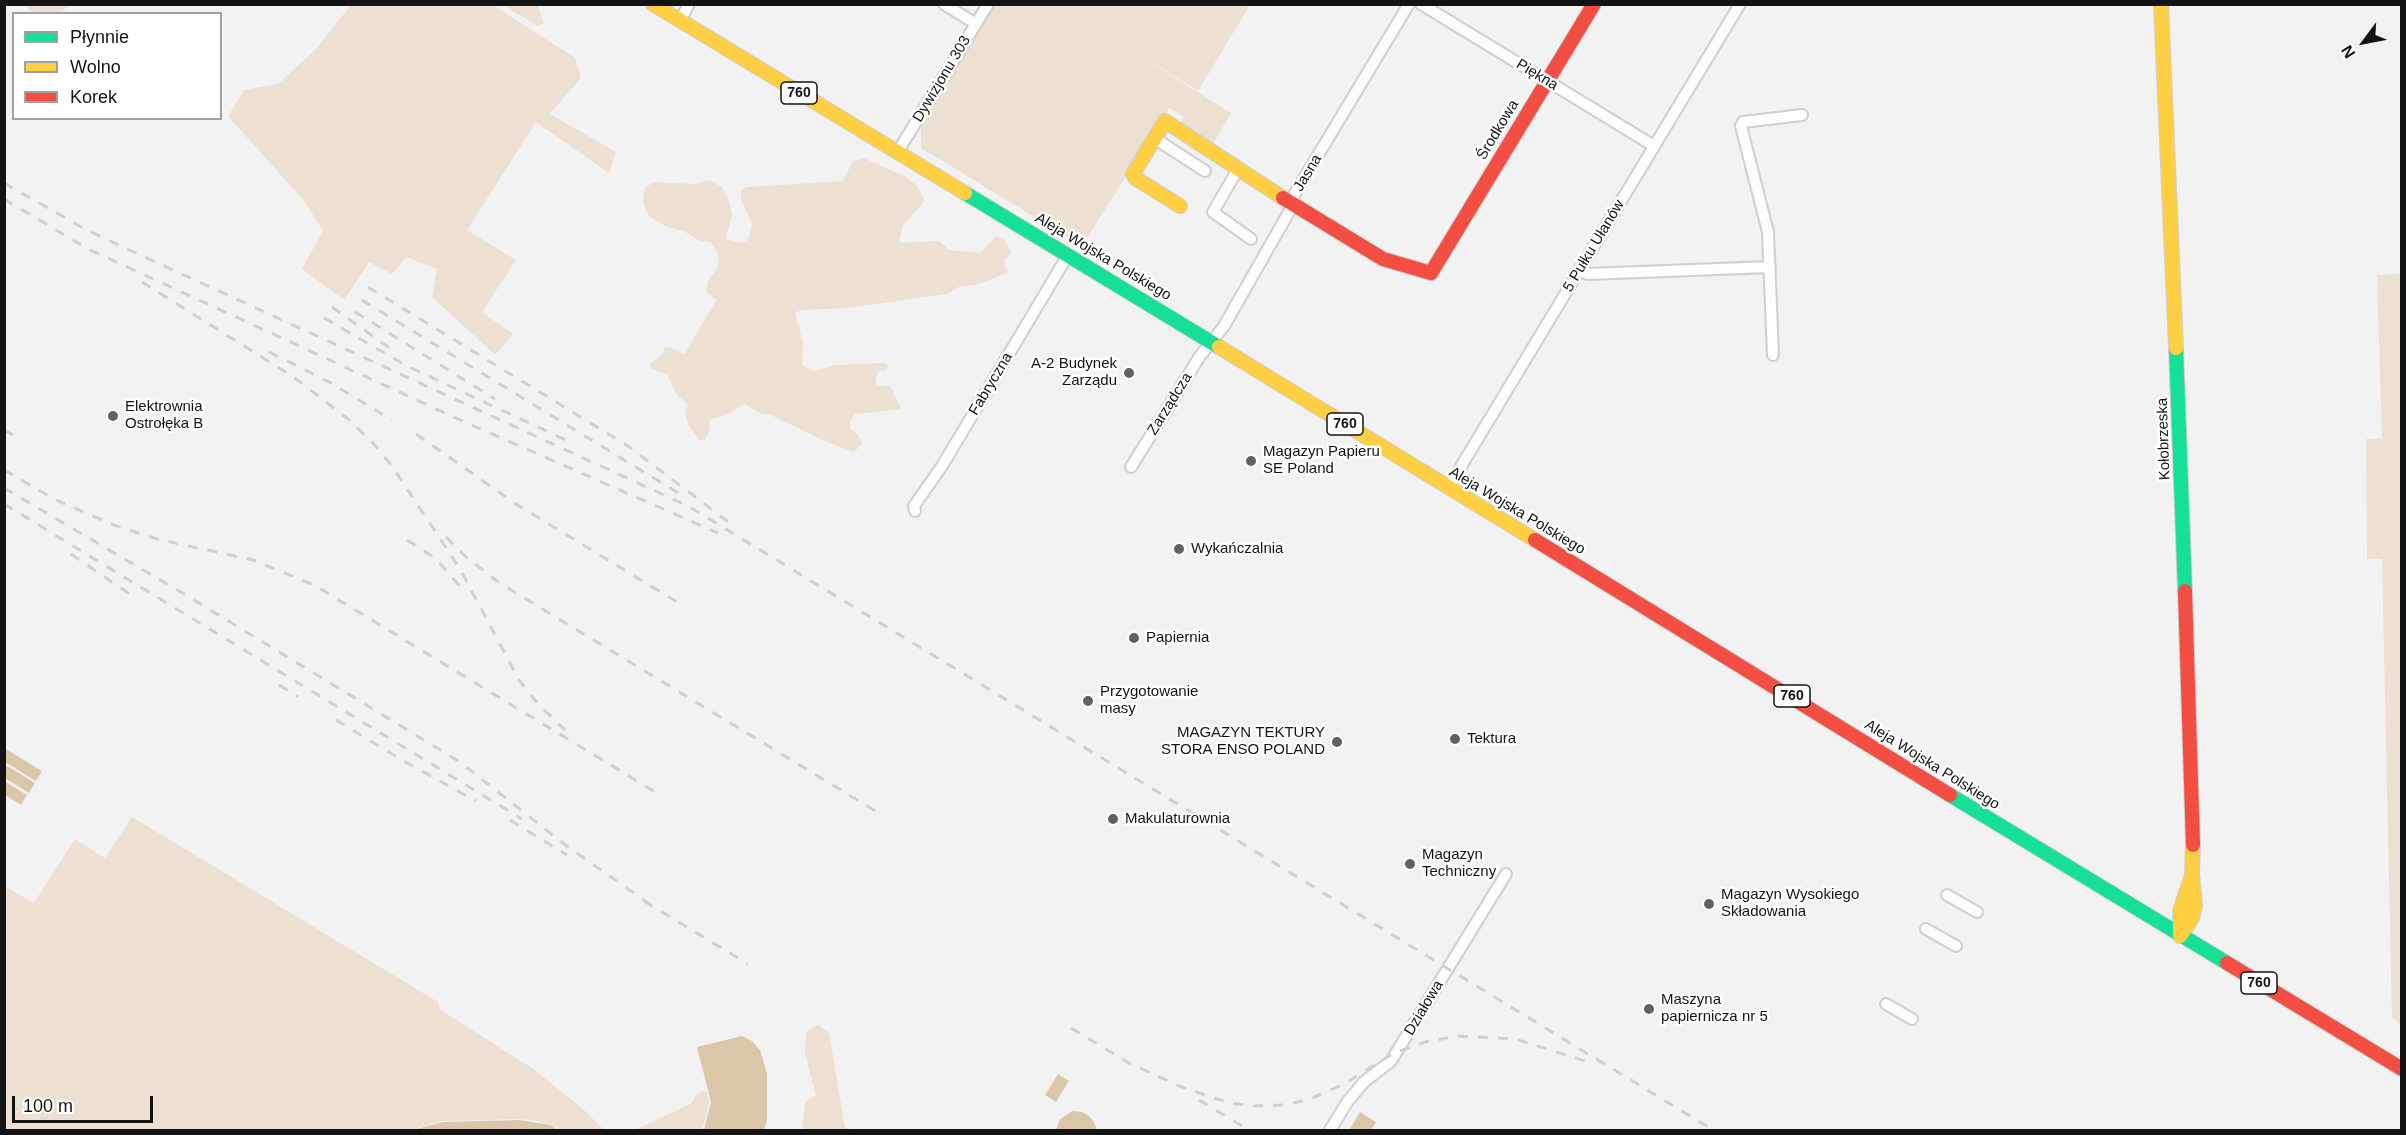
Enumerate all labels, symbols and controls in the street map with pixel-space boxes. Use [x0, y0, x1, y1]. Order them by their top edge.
legend [12, 12, 222, 120]
north arrow [2334, 12, 2394, 72]
text: Płynnie [70, 27, 129, 47]
street label: Dywizjonu 303 [909, 33, 975, 125]
text: N [2338, 42, 2359, 61]
street label: Piękna [1513, 55, 1561, 95]
text: Wolno [70, 57, 121, 77]
road number: 760 [781, 82, 817, 104]
text: Korek [70, 87, 117, 107]
street label: Środkowa [1473, 97, 1523, 163]
street label: Jasna [1290, 151, 1326, 195]
street label: 5 Pułku Ułanów [1559, 197, 1629, 295]
street label: Aleja Wojska Polskiego [1032, 209, 1174, 305]
street label: Fabryczna [965, 349, 1017, 419]
place label: A-2 Budynek Zarządu [1031, 355, 1117, 390]
marker: A-2 Budynek Zarządu [1122, 366, 1136, 380]
street label: Zarządcza [1144, 370, 1196, 438]
street label: Kołobrzeska [2154, 397, 2174, 481]
place label: Elektrownia Ostrołęka B [125, 398, 203, 433]
marker: Elektrownia Ostrołęka B [106, 409, 120, 423]
road number: 760 [1327, 413, 1363, 435]
place label: Magazyn Papieru SE Poland [1263, 443, 1380, 478]
marker: Magazyn Papieru SE Poland [1244, 454, 1258, 468]
street label: Aleja Wojska Polskiego [1446, 463, 1588, 559]
place label: Wykańczalnia [1191, 540, 1283, 558]
marker: Wykańczalnia [1172, 542, 1186, 556]
place label: Papiernia [1146, 629, 1209, 647]
marker: Papiernia [1127, 631, 1141, 645]
place label: Przygotowanie masy [1100, 683, 1198, 718]
road number: 760 [1774, 685, 1810, 707]
marker: Przygotowanie masy [1081, 694, 1095, 708]
street label: Aleja Wojska Polskiego [1861, 716, 2003, 814]
place label: MAGAZYN TEKTURY STORA ENSO POLAND [1161, 724, 1325, 759]
place label: Tektura [1467, 730, 1516, 748]
marker: Tektura [1448, 732, 1462, 746]
marker: MAGAZYN TEKTURY STORA ENSO POLAND [1330, 735, 1344, 749]
place label: Makulaturownia [1125, 810, 1230, 828]
marker: Makulaturownia [1106, 812, 1120, 826]
place label: Magazyn Techniczny [1422, 846, 1496, 881]
marker: Magazyn Techniczny [1403, 857, 1417, 871]
place label: Magazyn Wysokiego Składowania [1721, 886, 1859, 921]
marker: Magazyn Wysokiego Składowania [1702, 897, 1716, 911]
road number: 760 [2241, 972, 2277, 994]
street label: Działowa [1401, 977, 1447, 1039]
place label: Maszyna papiernicza nr 5 [1661, 991, 1768, 1026]
marker: Maszyna papiernicza nr 5 [1642, 1002, 1656, 1016]
scale bar [15, 1084, 156, 1122]
text: 100 m [23, 1096, 73, 1116]

